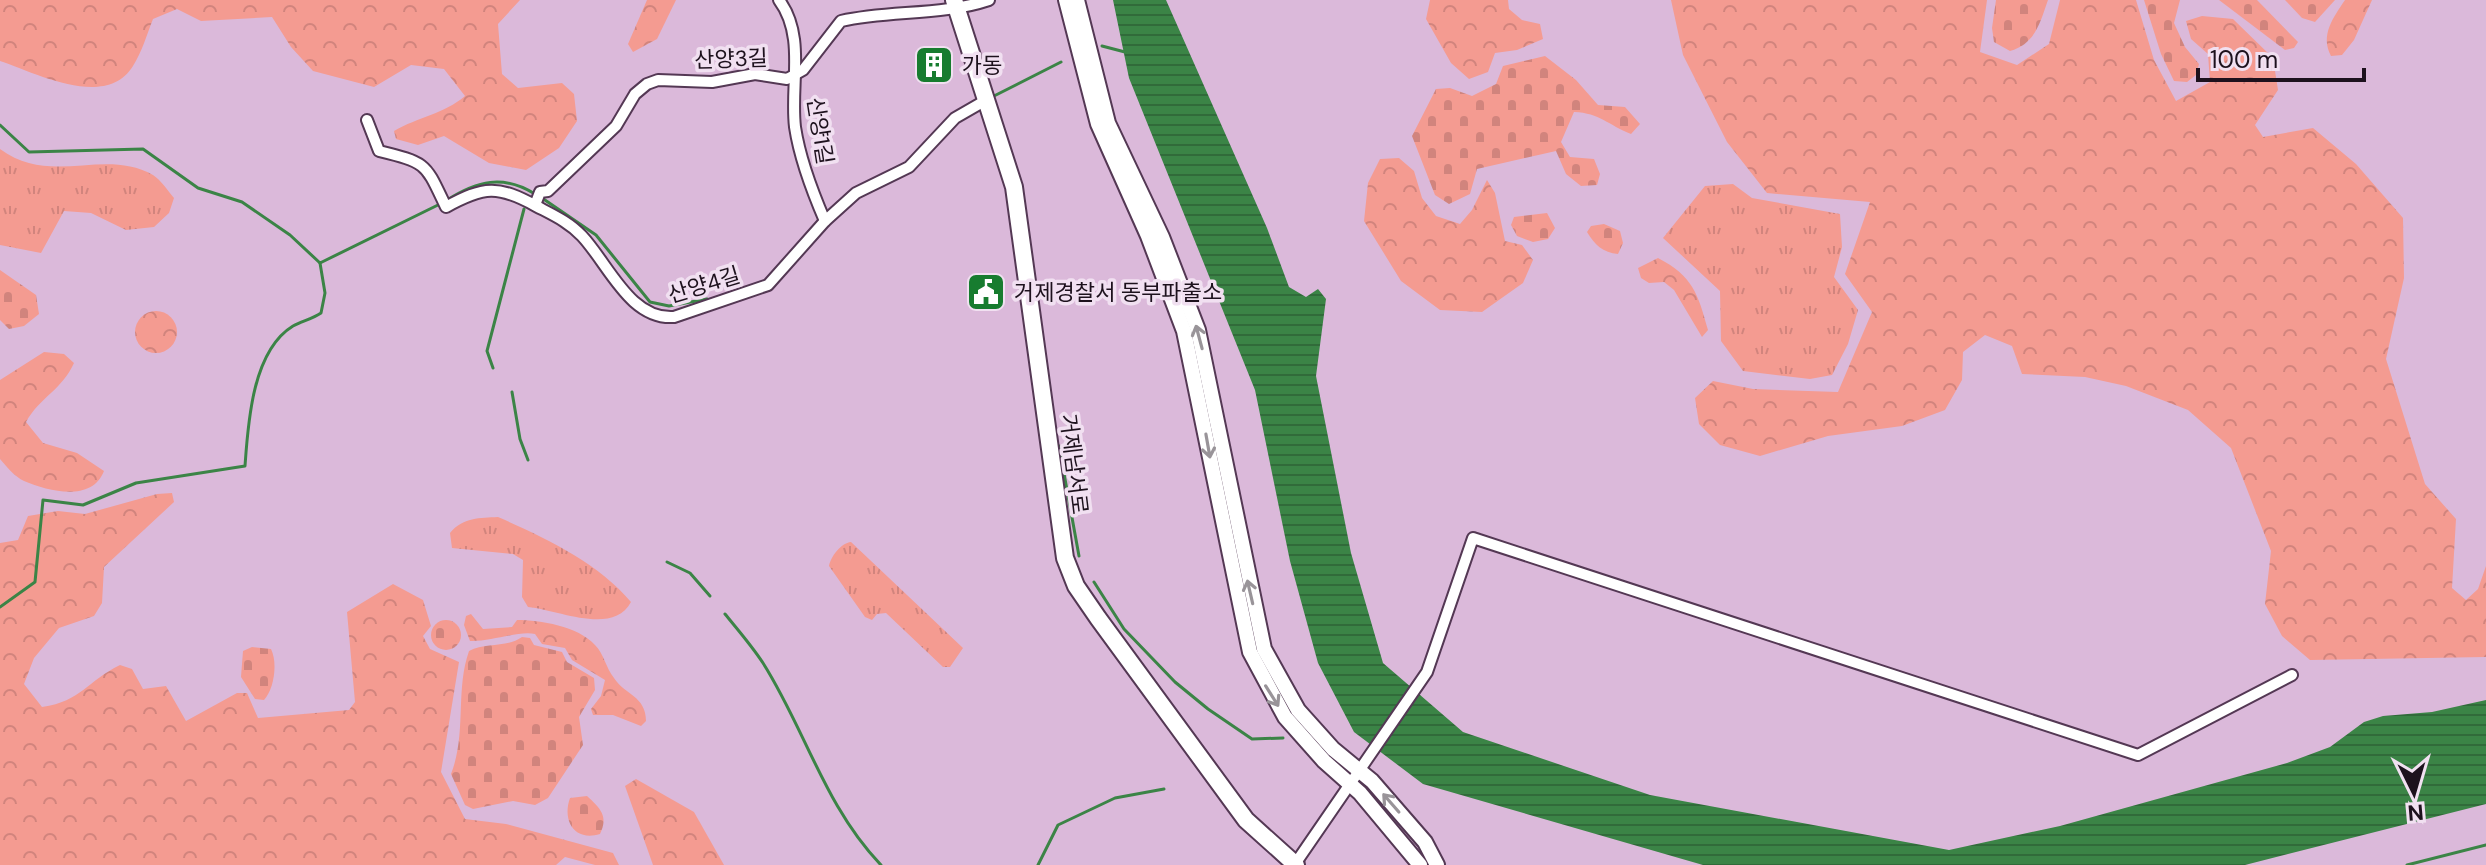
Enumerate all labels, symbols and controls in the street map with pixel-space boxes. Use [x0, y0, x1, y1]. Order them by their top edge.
scale bar [2198, 32, 2364, 82]
street label: 산양3길 [694, 43, 768, 75]
building icon: 가동 [913, 44, 955, 86]
text: 100 m [2210, 44, 2278, 75]
place label: 가동 [962, 51, 1002, 80]
street label: 산양1길 [800, 95, 840, 167]
street label: 산양4길 [664, 260, 744, 310]
public building icon: 거제경찰서 동부파출소 [965, 271, 1007, 313]
place label: 거제경찰서 동부파출소 [1014, 278, 1222, 307]
one-way arrow [1191, 325, 1206, 351]
street label: 거제남서로 [1053, 412, 1095, 516]
one-way arrow [1202, 433, 1217, 458]
one-way arrow [1242, 580, 1257, 605]
one-way arrow [1265, 684, 1281, 707]
north arrow [2374, 753, 2454, 833]
one-way arrow [1382, 793, 1400, 813]
text: N [2406, 797, 2425, 828]

